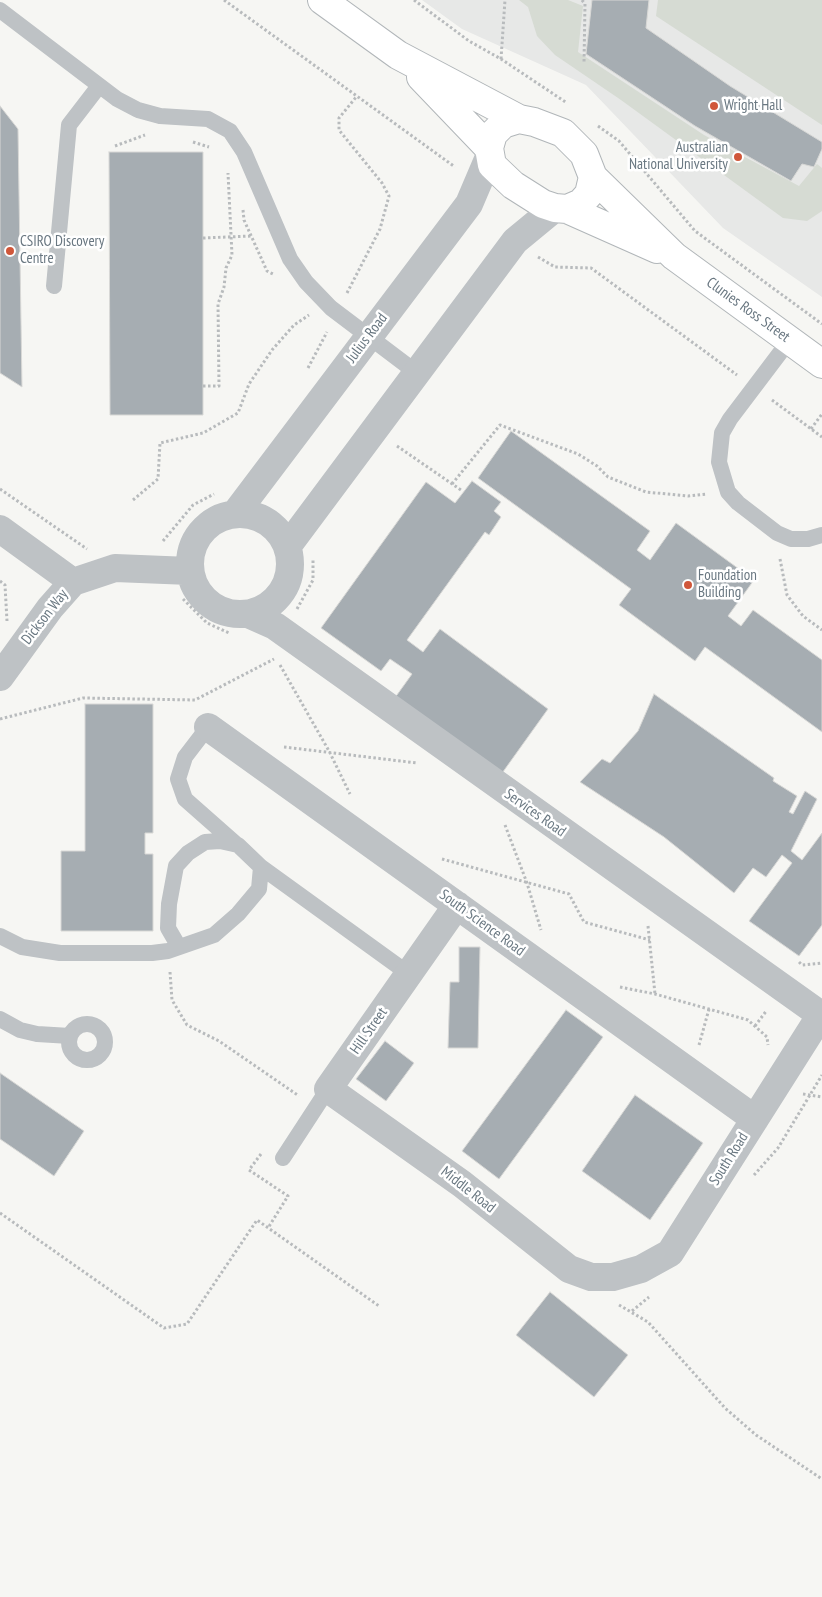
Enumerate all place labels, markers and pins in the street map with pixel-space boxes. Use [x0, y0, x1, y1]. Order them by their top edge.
place label: Wright Hall [724, 97, 782, 115]
marker: Wright Hall [708, 100, 720, 112]
place label: Australian National University [629, 139, 728, 174]
marker: Australian National University [732, 151, 744, 163]
place label: CSIRO Discovery Centre [20, 233, 104, 268]
marker: CSIRO Discovery Centre [4, 245, 16, 257]
place label: Foundation Building [698, 567, 757, 602]
marker: Foundation Building [682, 579, 694, 591]

